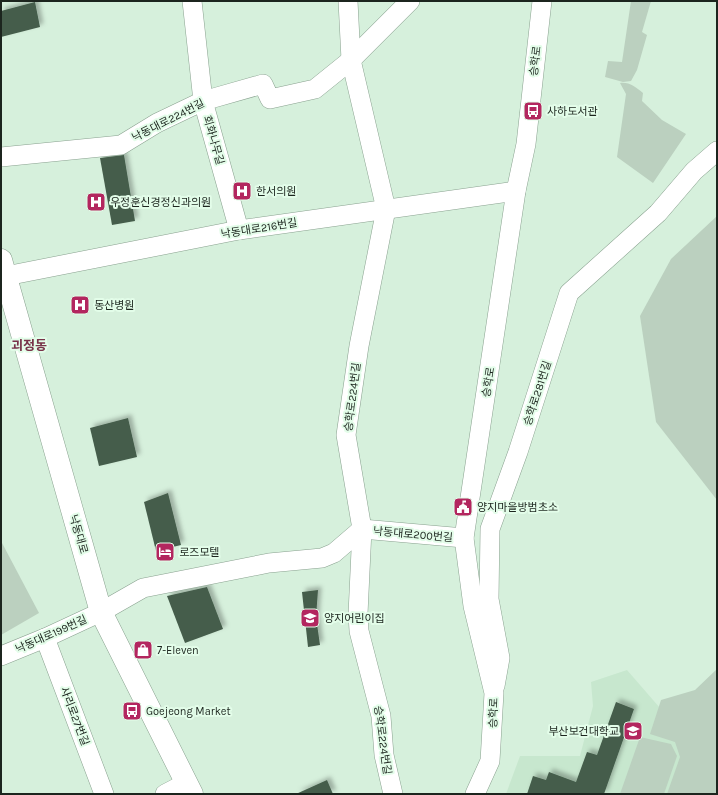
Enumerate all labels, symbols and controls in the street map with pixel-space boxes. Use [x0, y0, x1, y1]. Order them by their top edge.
street label: 승학로 [527, 45, 544, 77]
street label: 낙동대로224번길 [130, 97, 207, 144]
bus stop icon: 사하도서관 [522, 100, 544, 122]
place label: 사하도서관 [547, 105, 598, 118]
street label: 회화나무길 [200, 114, 227, 166]
hospital icon: 한서의원 [231, 180, 253, 202]
place label: 한서의원 [256, 185, 296, 198]
hospital icon: 우정훈신경정신과의원 [85, 191, 107, 213]
place label: 우정훈신경정신과의원 [110, 196, 211, 209]
street label: 낙동대로216번길 [220, 216, 298, 241]
hospital icon: 동산병원 [69, 294, 91, 316]
place label: 동산병원 [94, 299, 134, 312]
district label: 괴정동 [11, 338, 47, 353]
street label: 승학로281번길 [521, 359, 554, 427]
street label: 승학로224번길 [342, 362, 363, 432]
street label: 승학로 [480, 366, 497, 398]
public building icon: 양지마을방범초소 [452, 496, 474, 518]
place label: 양지마을방범초소 [477, 501, 558, 514]
street label: 낙동대로 [67, 513, 90, 555]
street label: 낙동대로200번길 [372, 525, 453, 544]
hotel icon: 로즈모텔 [154, 541, 176, 563]
place label: 로즈모텔 [179, 546, 219, 559]
school or university icon: 양지어린이집 [299, 607, 321, 629]
place label: 양지어린이집 [324, 612, 385, 625]
street label: 낙동대로199번길 [13, 613, 89, 656]
shop icon: 7-Eleven [132, 639, 154, 661]
place label: 7-Eleven [157, 644, 199, 657]
street label: 사리로27번길 [57, 685, 92, 748]
street label: 승학로 [486, 698, 501, 728]
bus stop icon: Goejeong Market [121, 700, 143, 722]
place label: Goejeong Market [146, 705, 231, 718]
street label: 승학로224번길 [371, 705, 394, 775]
school or university icon: 부산보건대학교 [622, 720, 644, 742]
place label: 부산보건대학교 [548, 725, 619, 738]

